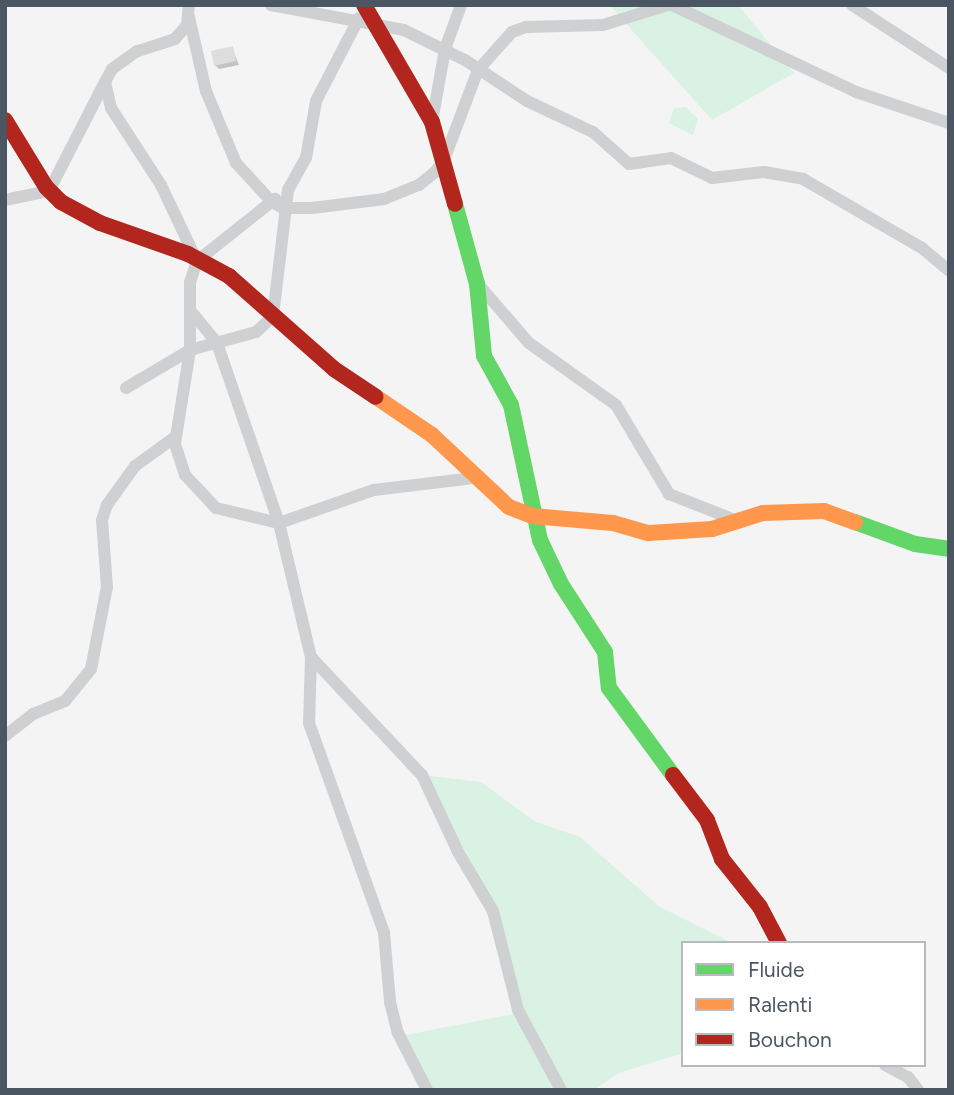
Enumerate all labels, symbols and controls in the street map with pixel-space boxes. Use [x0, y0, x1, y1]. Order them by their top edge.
legend [681, 941, 926, 1067]
text: Fluide [748, 957, 804, 982]
text: Ralenti [748, 992, 812, 1017]
text: Bouchon [748, 1027, 832, 1052]

